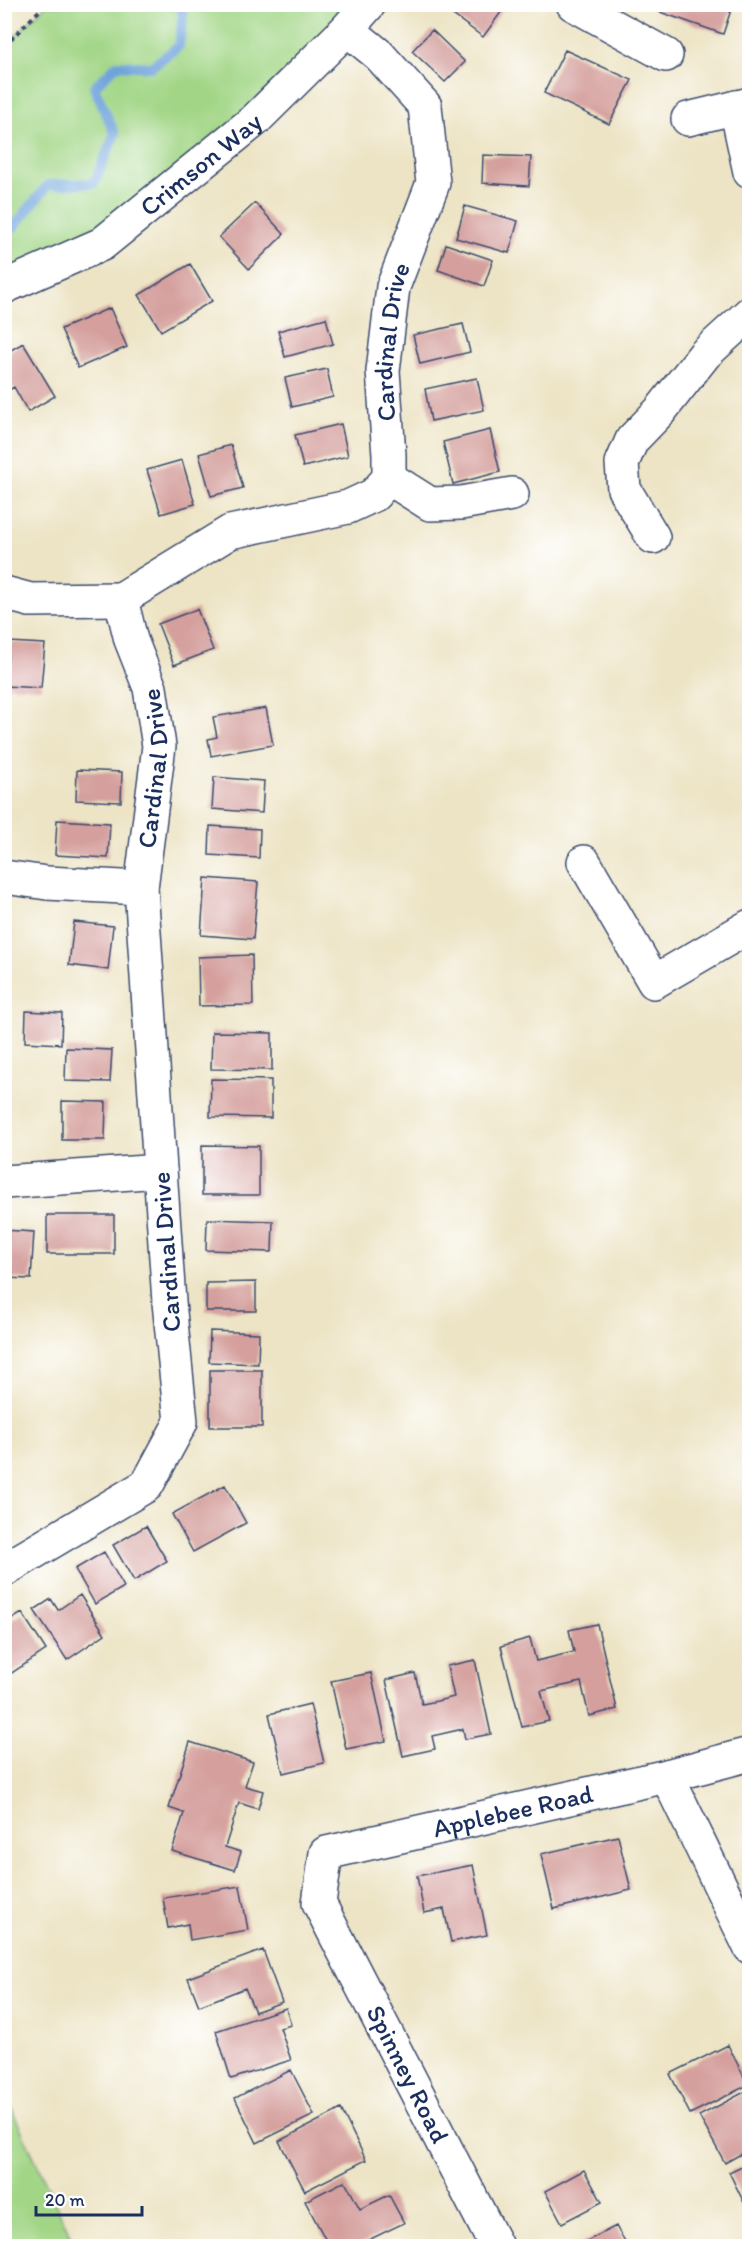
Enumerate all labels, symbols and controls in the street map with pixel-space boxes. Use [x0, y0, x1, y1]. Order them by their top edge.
street label: Crimson Way [133, 105, 268, 223]
street label: Cardinal Drive [367, 257, 417, 423]
street label: Cardinal Drive [130, 686, 175, 850]
street label: Cardinal Drive [144, 1171, 188, 1333]
street label: Applebee Road [430, 1777, 597, 1844]
street label: Spinney Road [360, 2000, 456, 2148]
scale bar [36, 2179, 142, 2217]
text: 20 m [45, 2189, 85, 2211]

